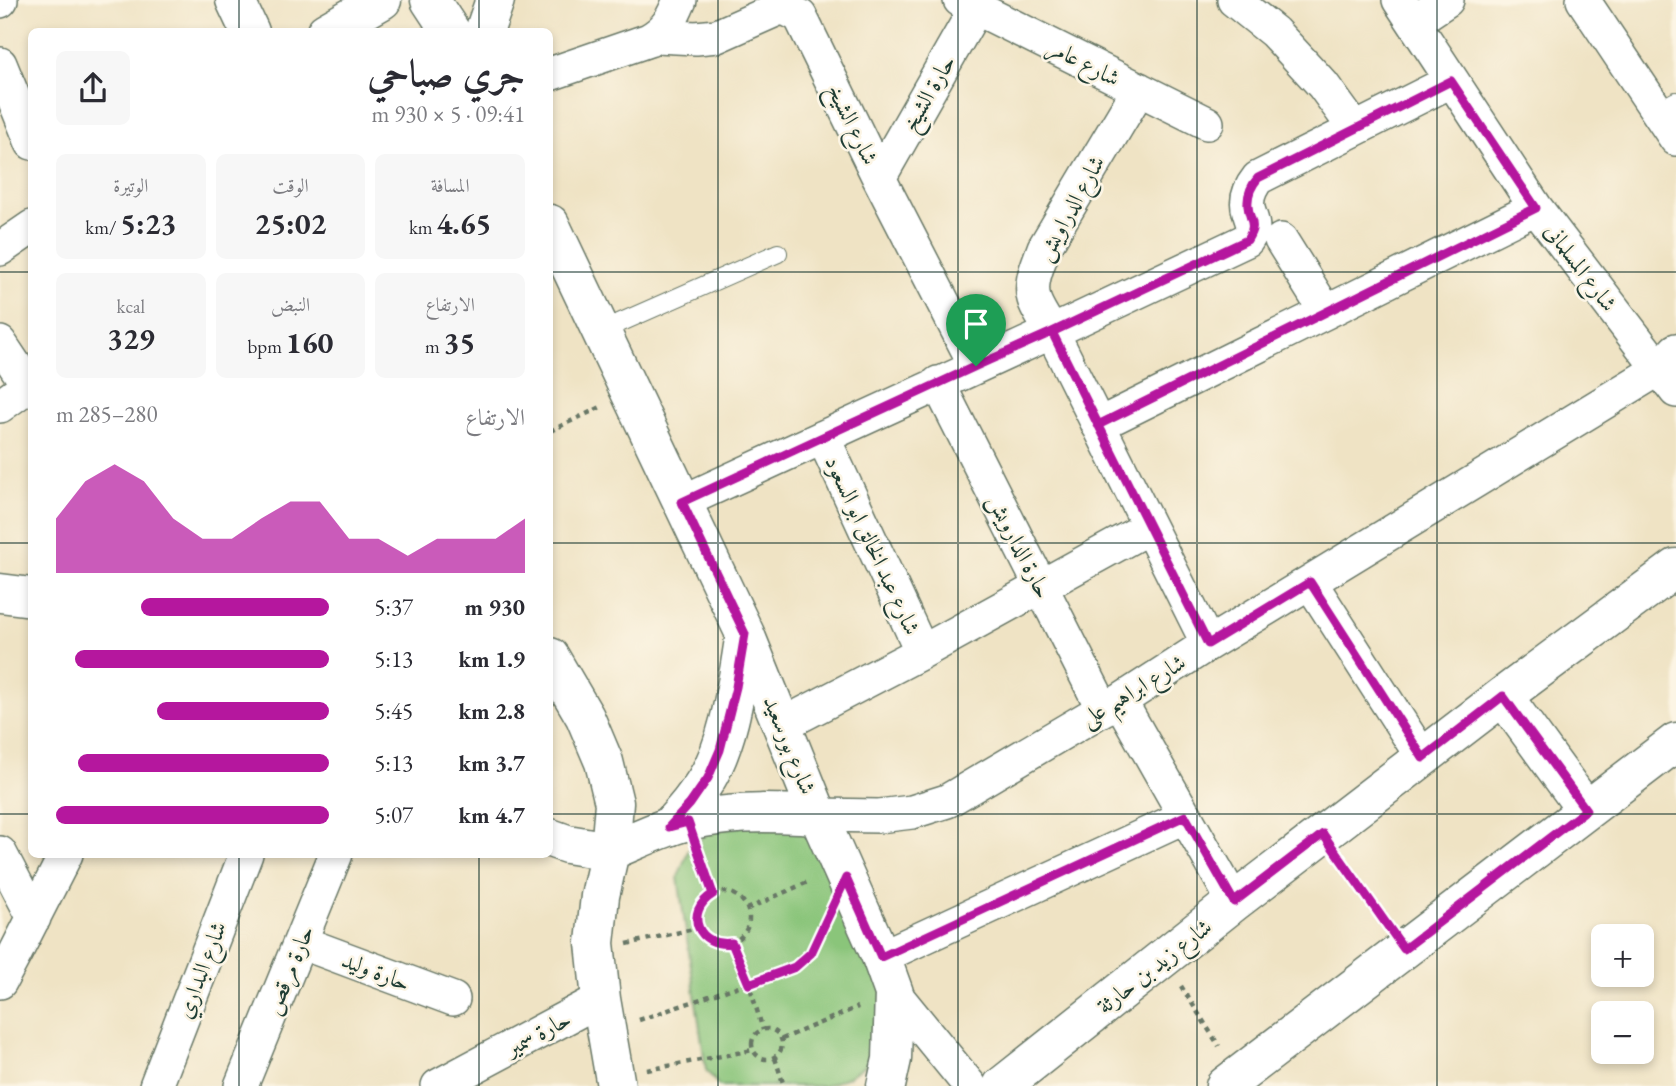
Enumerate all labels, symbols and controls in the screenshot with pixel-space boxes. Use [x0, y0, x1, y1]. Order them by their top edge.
street label: شارع عامر [1040, 31, 1125, 97]
text: جري صباحي [368, 48, 525, 97]
street label: حارة الشيخ [894, 49, 967, 140]
button: share [56, 51, 130, 125]
street label: شارع الشيخ [815, 78, 886, 172]
text: 09:41 · 5 × 930 m [372, 99, 525, 129]
street label: شارع الدراويش [1029, 150, 1116, 269]
text: الوتيرة [113, 173, 148, 198]
text: الوقت [272, 173, 309, 198]
text: المسافة [431, 173, 470, 198]
text: 5:23 [120, 204, 176, 243]
text: 25:02 [255, 204, 326, 243]
text: 4.65 [436, 204, 491, 243]
text: /km [85, 215, 120, 240]
text: km [409, 215, 436, 240]
street label: شارع المسلمانى [1534, 217, 1624, 320]
text: النبض [271, 292, 310, 317]
text: الارتفاع [426, 292, 475, 317]
text: kcal [117, 294, 145, 319]
pin [946, 294, 1006, 366]
icon: arrive [957, 305, 995, 343]
text: 329 [107, 319, 155, 358]
text: 160 [286, 323, 333, 362]
text: 35 [444, 323, 475, 362]
text: bpm [248, 334, 286, 359]
text: m [425, 334, 444, 359]
text: 280–285 m [56, 399, 157, 429]
text: الارتفاع [465, 402, 525, 432]
street label: شارع عبد الخالق ابو السعود [814, 450, 928, 642]
street label: حارة الدارويش [980, 489, 1059, 604]
text: 5:37 [374, 592, 413, 622]
text: 930 m [464, 592, 525, 622]
text: 5:13 [374, 644, 413, 674]
text: 1.9 km [458, 644, 525, 674]
street label: شارع ابراهيم على [1075, 647, 1195, 740]
street label: شارع بورسعيد [752, 691, 823, 801]
text: 5:45 [374, 696, 413, 726]
text: 2.8 km [458, 696, 525, 726]
text: 5:13 [374, 748, 413, 778]
text: 3.7 km [458, 748, 525, 778]
text: 5:07 [374, 800, 413, 830]
text: 4.7 km [458, 800, 525, 830]
street label: شارع زيد بن حارثة [1090, 912, 1221, 1024]
street label: شارع البداري [169, 917, 238, 1025]
street label: حارة مرقص [257, 921, 321, 1020]
map controls [1591, 924, 1654, 1064]
button: + [1591, 924, 1654, 987]
street label: حارة وليد [337, 944, 415, 998]
button: − [1591, 1001, 1654, 1064]
street label: حارة سمير [498, 1003, 576, 1064]

